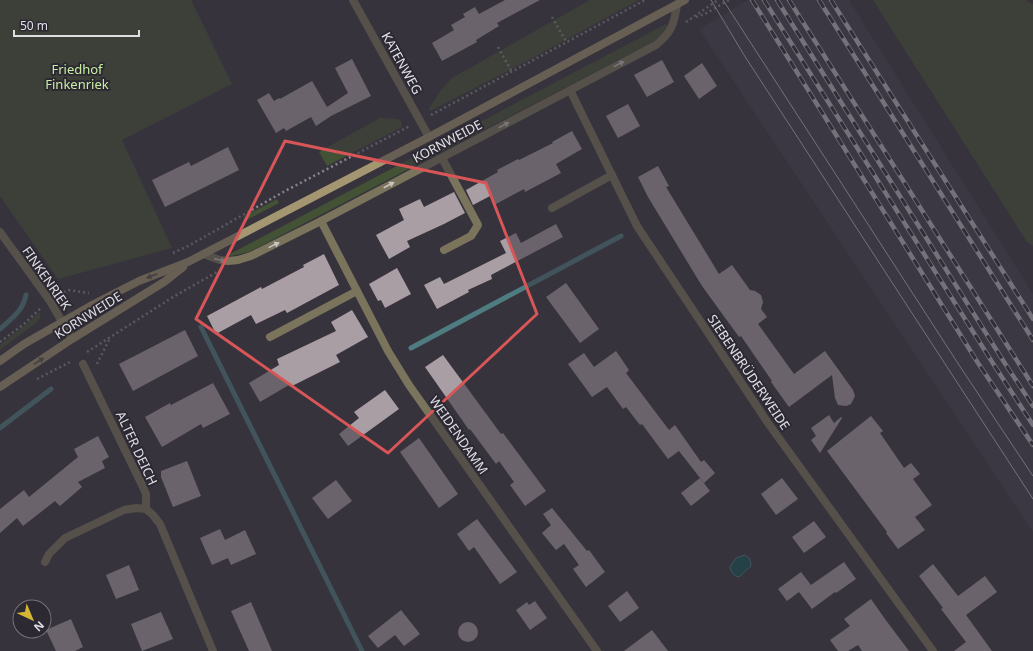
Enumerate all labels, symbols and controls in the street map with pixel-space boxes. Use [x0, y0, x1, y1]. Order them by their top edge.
scale bar [14, 12, 139, 38]
text: 50 m [20, 17, 48, 34]
street label: KATENWEG [378, 29, 426, 97]
park label: Friedhof Finkenriek [45, 60, 109, 93]
one-way arrow [614, 61, 625, 67]
street label: KORNWEIDE [409, 115, 485, 167]
one-way arrow [499, 121, 510, 128]
one-way arrow [384, 182, 395, 189]
one-way arrow [268, 242, 280, 248]
street label: FINKENRIEK [18, 243, 76, 314]
one-way arrow [214, 257, 227, 263]
one-way arrow [145, 274, 157, 280]
street label: KORNWEIDE [51, 287, 125, 343]
street label: SIEBENBRÜDERWEIDE [704, 311, 794, 433]
one-way arrow [34, 357, 44, 365]
street label: WEIDENDAMM [425, 392, 493, 478]
street label: ALTER DEICH [112, 408, 162, 488]
north arrow [12, 599, 52, 639]
text: N [31, 618, 48, 635]

